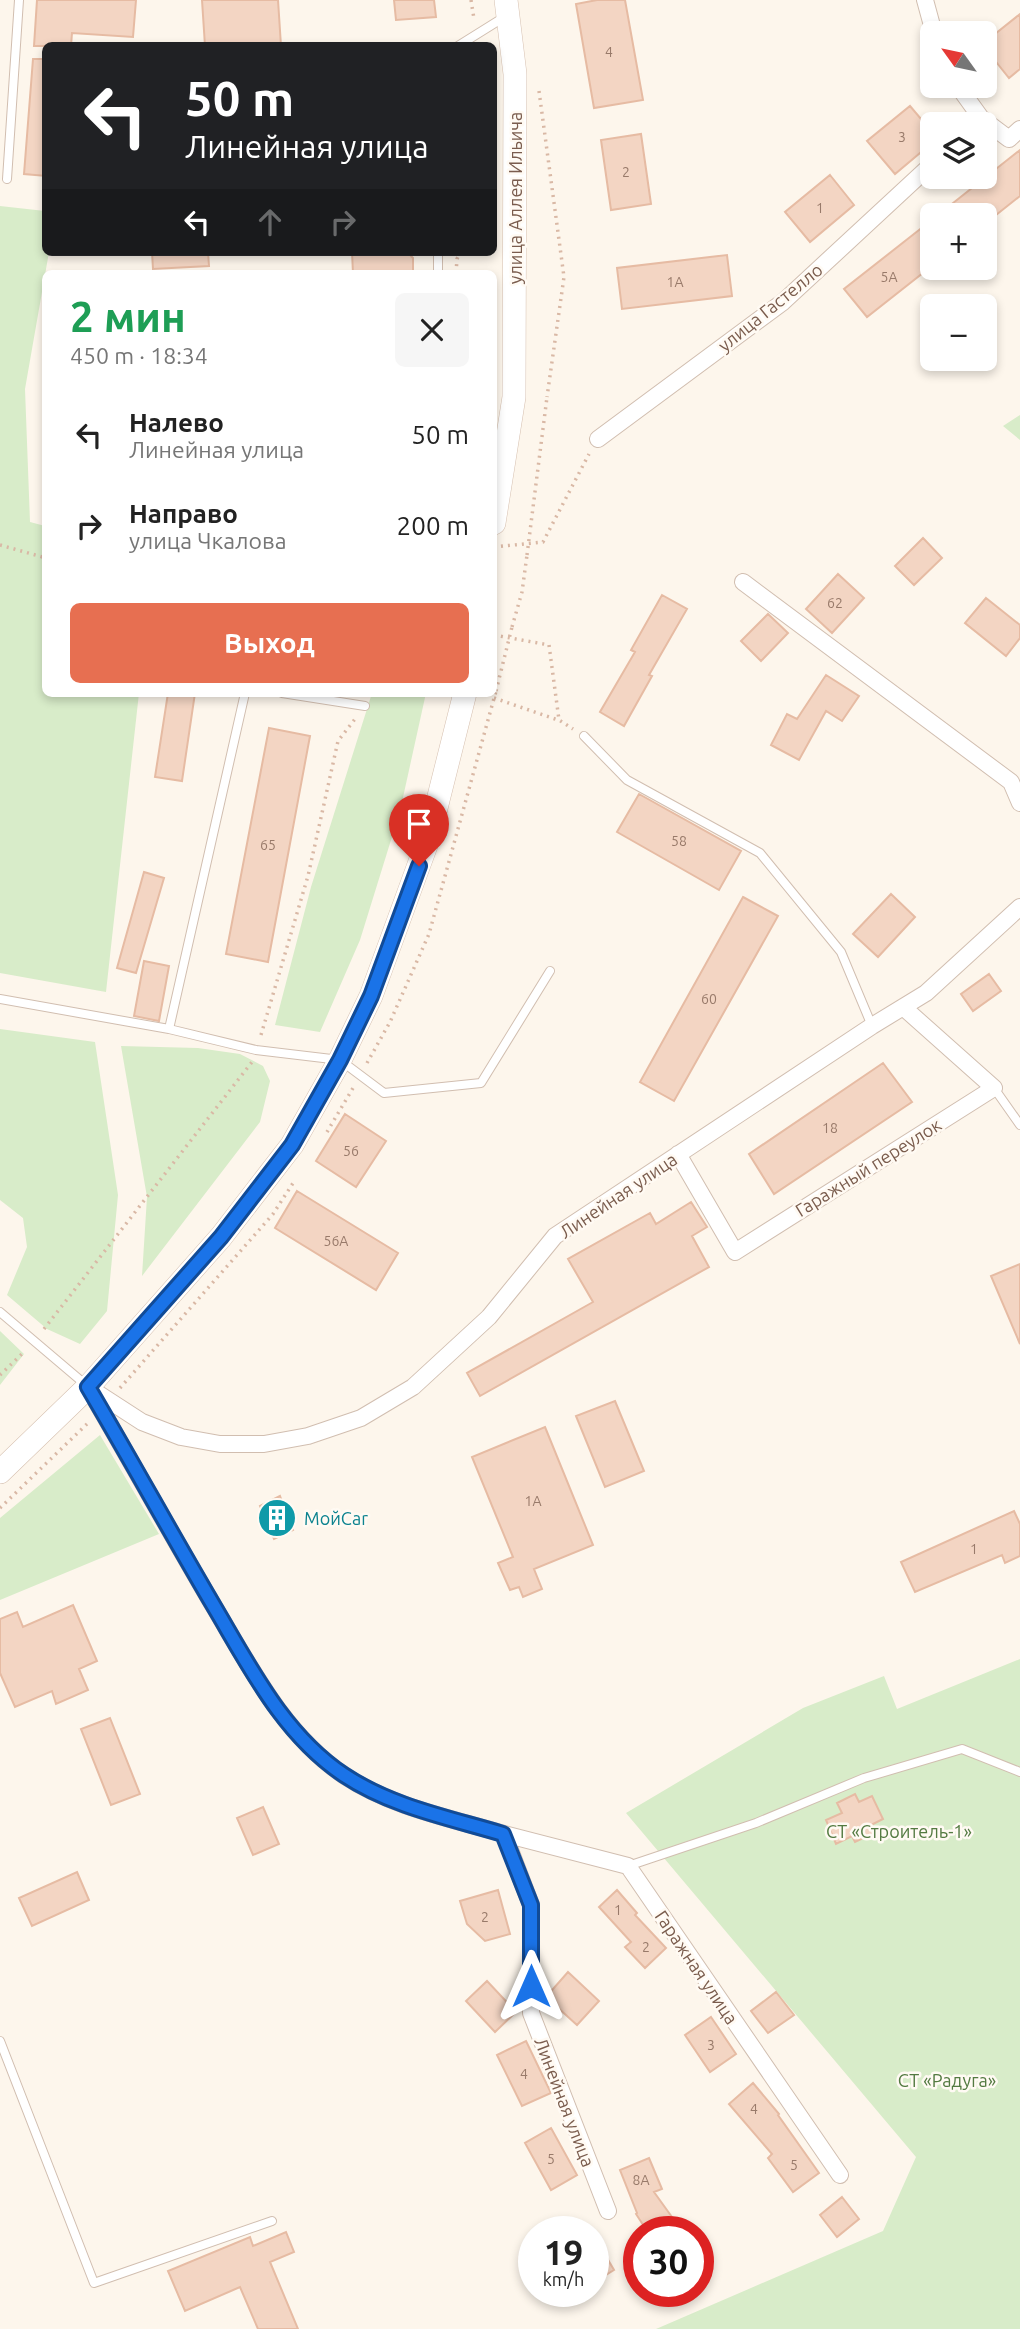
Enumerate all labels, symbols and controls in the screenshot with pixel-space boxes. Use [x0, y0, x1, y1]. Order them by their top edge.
north arrow [920, 21, 998, 98]
map controls [920, 21, 997, 371]
house number: 4 [605, 44, 613, 60]
icon: left [70, 70, 161, 161]
text: 50 m [185, 70, 294, 125]
street label: улица Аллея Ильича [505, 112, 525, 284]
button: layers [920, 112, 997, 189]
text: Линейная улица [185, 128, 429, 164]
house number: 3 [898, 129, 906, 145]
house number: 2 [622, 164, 630, 180]
house number: 1 [816, 200, 824, 216]
icon: left [178, 203, 216, 241]
icon: ahead [251, 203, 289, 241]
icon: right [324, 203, 362, 241]
button: + [920, 203, 997, 280]
street label: улица Гастелло [714, 259, 826, 355]
house number: 5А [881, 269, 898, 285]
house number: 1А [667, 274, 684, 290]
text: 2 мин [70, 293, 186, 340]
button: close [395, 293, 469, 367]
button: − [920, 294, 997, 371]
text: 450 m · 18:34 [70, 343, 208, 368]
text: Налево [129, 408, 224, 437]
icon: left [70, 416, 108, 454]
text: 50 m [411, 420, 469, 449]
text: Линейная улица [129, 437, 304, 462]
text: Направо [129, 499, 238, 528]
icon: right [70, 507, 108, 545]
text: 200 m [397, 511, 469, 540]
text: улица Чкалова [129, 528, 286, 553]
house number: 62 [827, 595, 843, 611]
button: Выход [70, 603, 469, 683]
pin [389, 794, 449, 866]
icon: arrive [400, 805, 438, 843]
house number: 58 [671, 833, 687, 849]
house number: 65 [260, 837, 276, 853]
house number: 60 [701, 991, 717, 1007]
street label: Гаражный переулок [792, 1114, 944, 1220]
house number: 18 [822, 1120, 838, 1136]
house number: 56 [343, 1143, 359, 1159]
street label: Линейная улица [556, 1148, 680, 1242]
house number: 56А [324, 1233, 348, 1249]
house number: 1А [525, 1493, 542, 1509]
building icon: МойCar [256, 1497, 298, 1539]
place label: МойCar [304, 1508, 368, 1528]
house number: 1 [970, 1541, 978, 1557]
park label: СТ «Строитель-1» [826, 1821, 972, 1841]
house number: 1 [614, 1902, 622, 1918]
street label: Гаражная улица [652, 1906, 742, 2028]
house number: 2 [481, 1909, 489, 1925]
house number: 2 [642, 1939, 650, 1955]
position arrow [494, 1949, 568, 2023]
street label: Линейная улица [531, 2034, 599, 2170]
house number: 3 [707, 2037, 715, 2053]
house number: 4 [520, 2066, 528, 2082]
park label: СТ «Радуга» [898, 2070, 996, 2090]
house number: 4 [750, 2101, 758, 2117]
house number: 5 [547, 2151, 555, 2167]
house number: 5 [790, 2157, 798, 2173]
house number: 8А [633, 2172, 650, 2188]
speed limit sign: 30 [623, 2216, 714, 2307]
text: 19 [544, 2232, 583, 2272]
text: km/h [543, 2269, 584, 2289]

